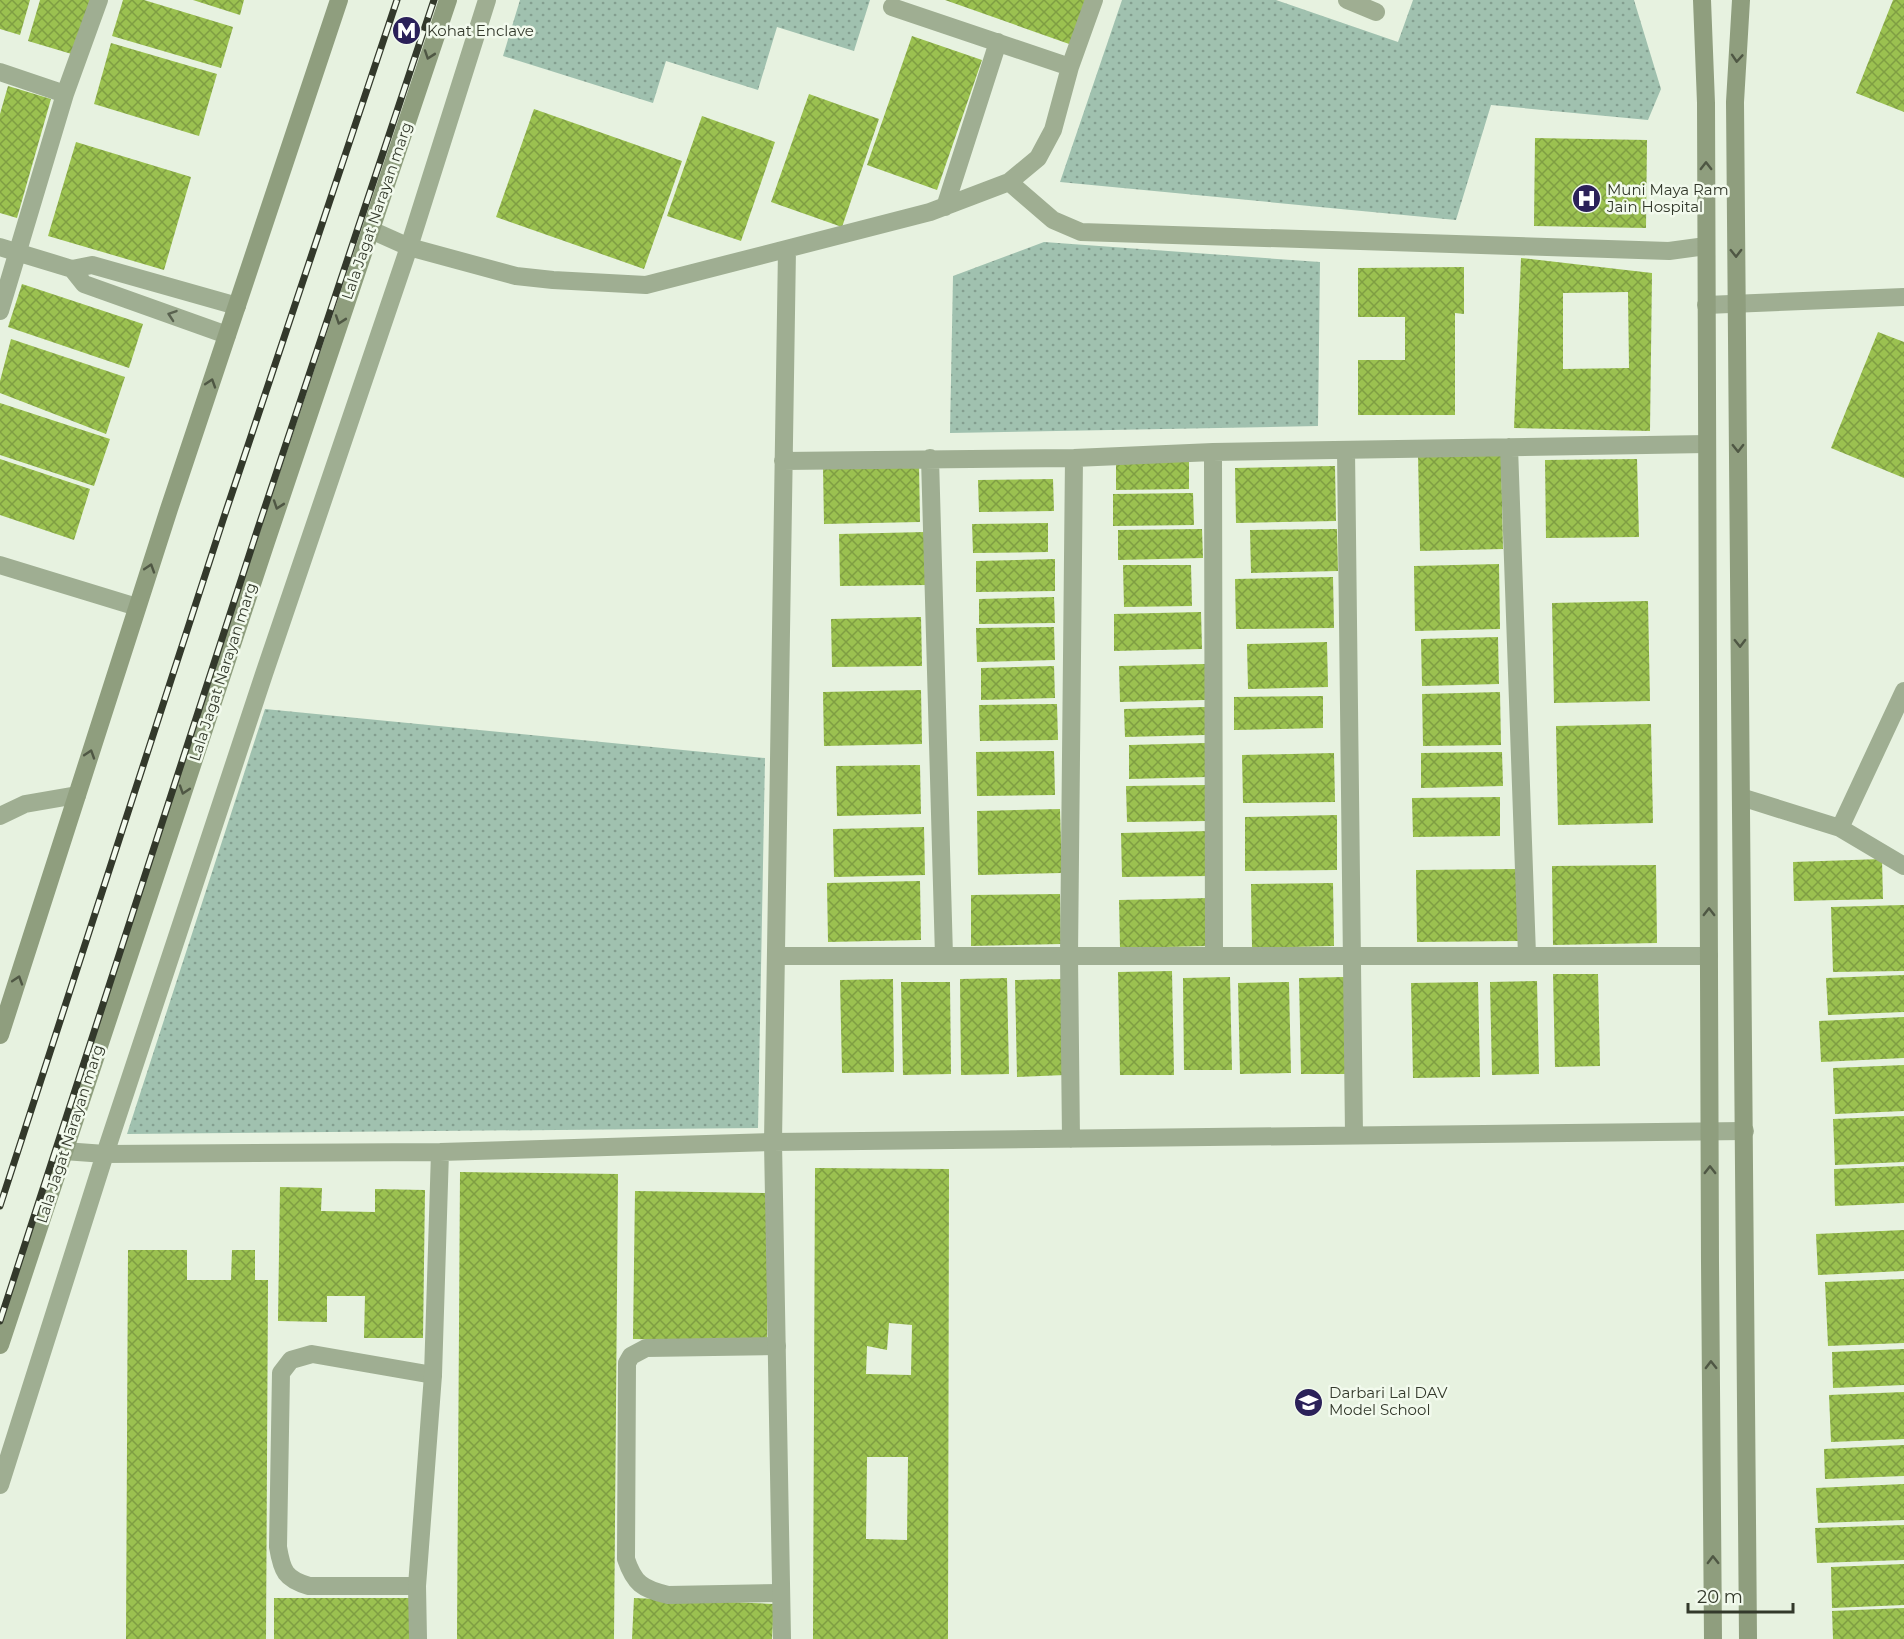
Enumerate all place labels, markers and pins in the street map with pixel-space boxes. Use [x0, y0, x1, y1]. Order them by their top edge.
metro station icon: Kohat Enclave [390, 15, 422, 47]
place label: Kohat Enclave [427, 21, 534, 40]
place label: Muni Maya Ram Jain Hospital [1606, 180, 1729, 216]
hospital icon: Muni Maya Ram Jain Hospital [1570, 183, 1602, 215]
place label: Darbari Lal DAV Model School [1329, 1383, 1448, 1419]
school or university icon: Darbari Lal DAV Model School [1292, 1386, 1324, 1418]

